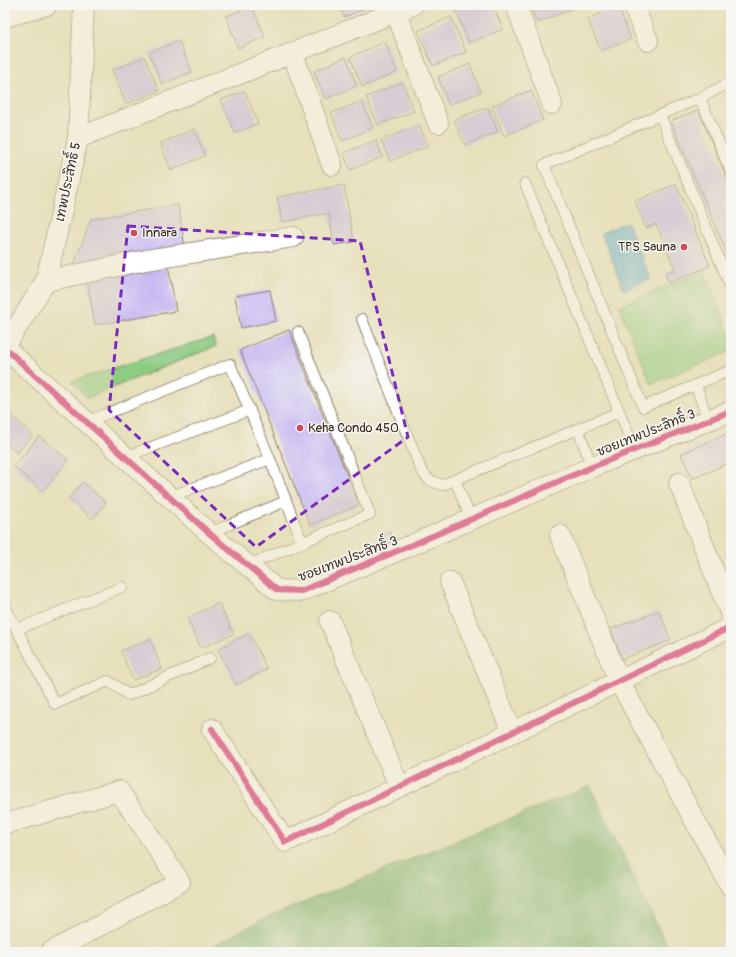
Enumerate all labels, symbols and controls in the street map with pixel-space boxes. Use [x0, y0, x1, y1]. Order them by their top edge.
street label: เทพประสิทธิ์ 5 [47, 140, 84, 223]
place label: Innara [142, 225, 177, 241]
marker: Innara [129, 228, 139, 238]
place label: TPS Sauna [618, 239, 676, 255]
marker: TPS Sauna [679, 242, 689, 252]
street label: ซอยเทพประสิทธิ์ 3 [593, 402, 698, 460]
place label: Keha Condo 450 [308, 420, 399, 436]
marker: Keha Condo 450 [295, 423, 305, 433]
street label: ซอยเทพประสิทธิ์ 3 [294, 529, 400, 585]

